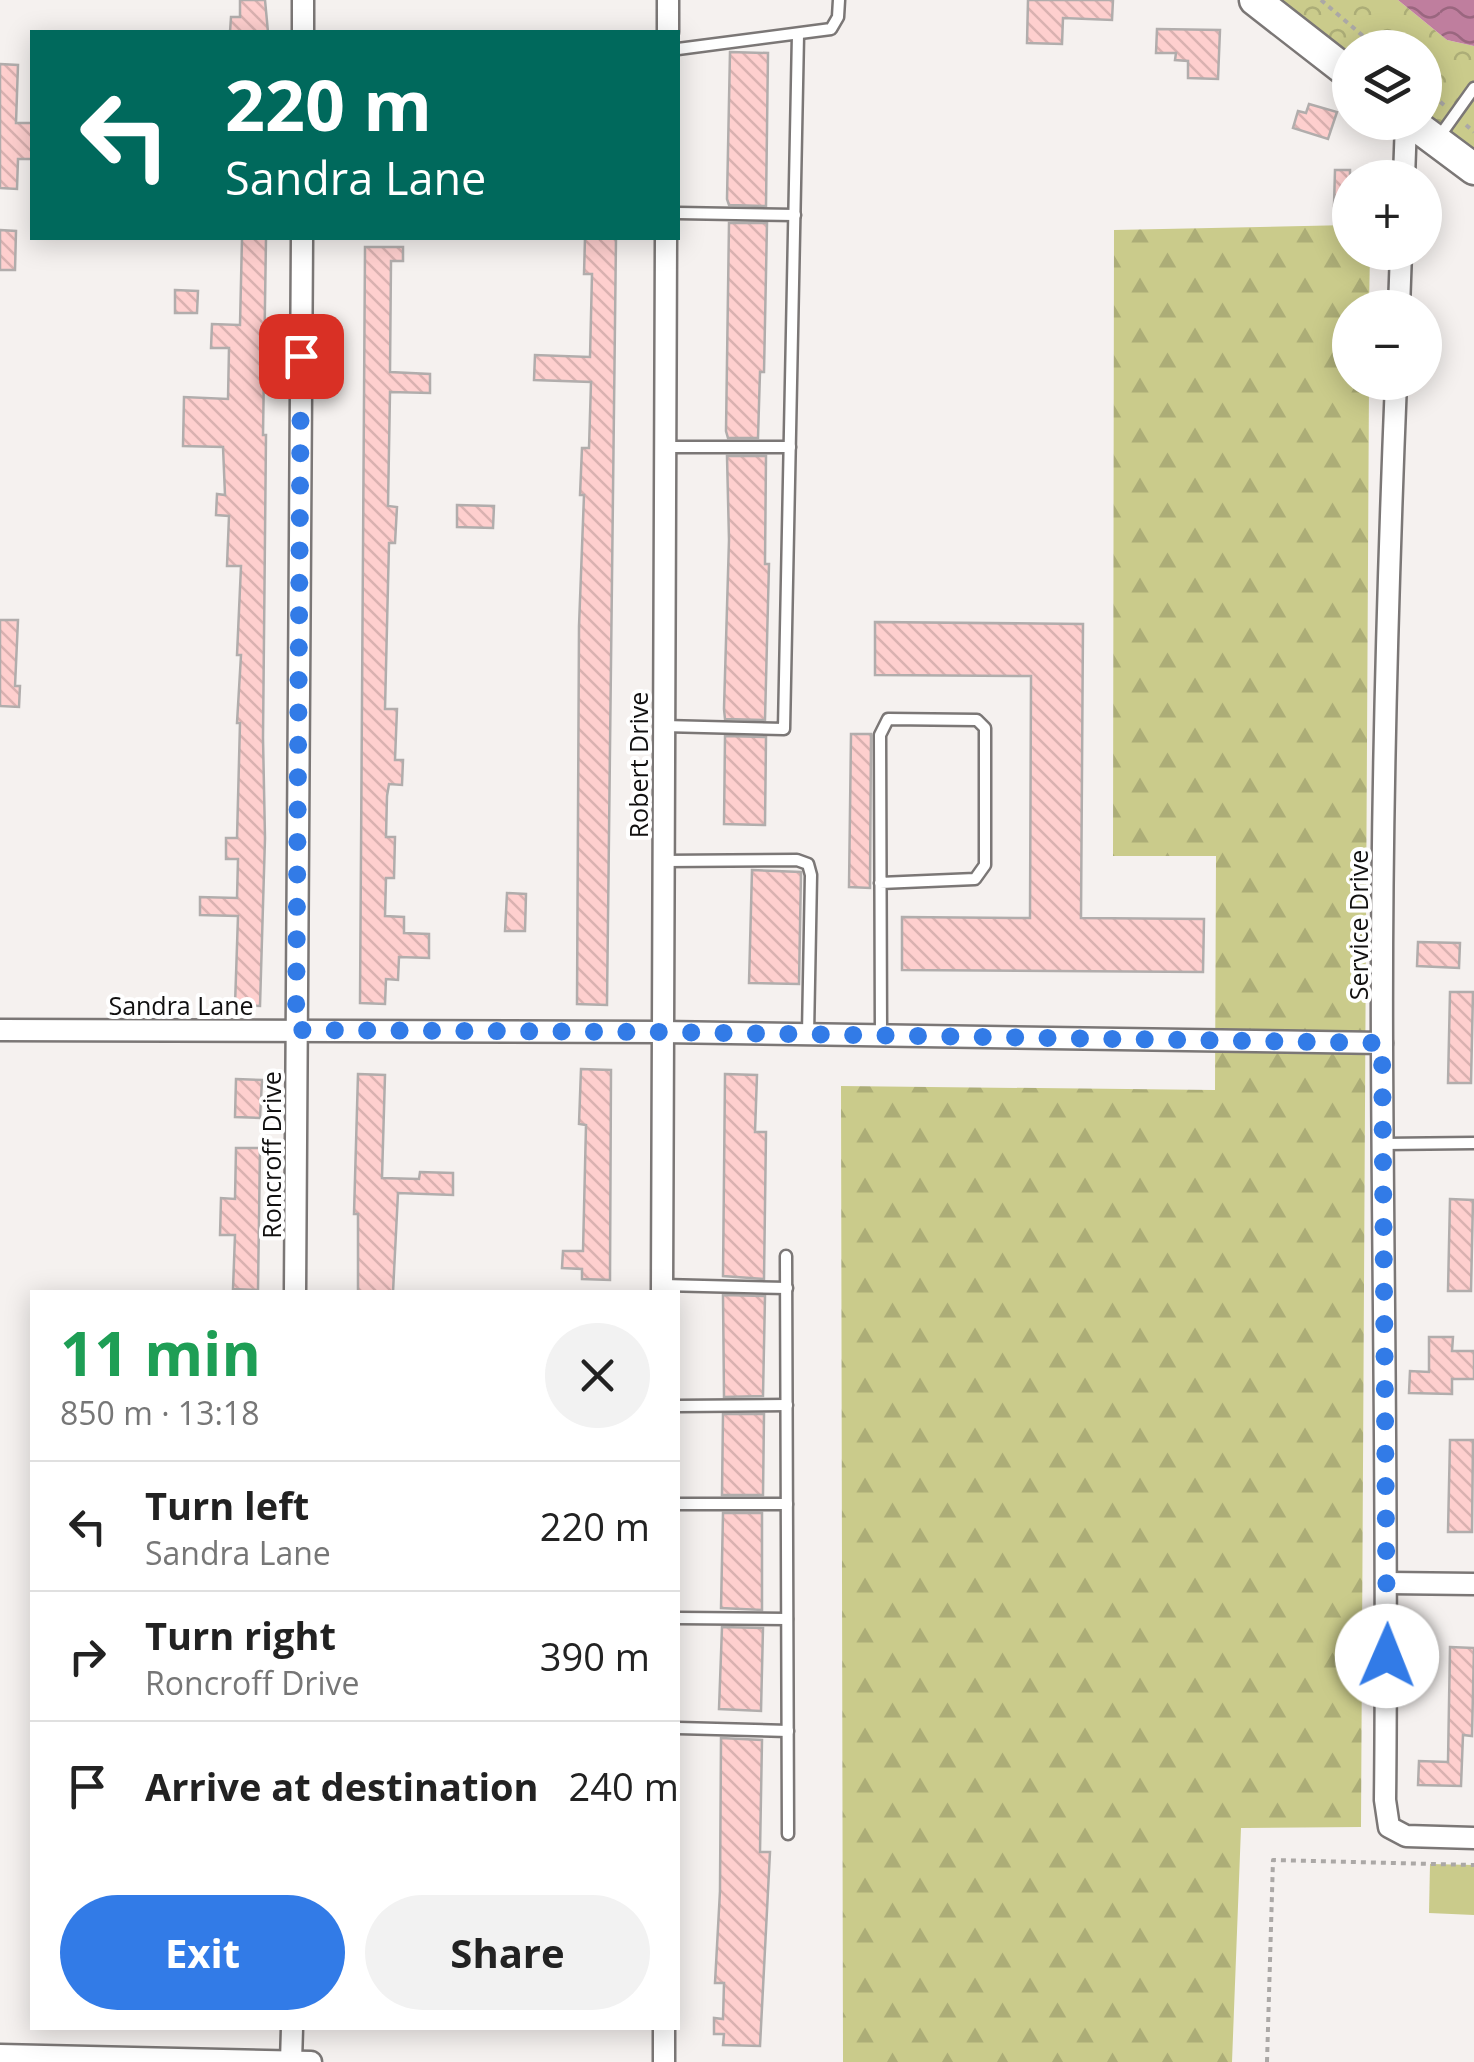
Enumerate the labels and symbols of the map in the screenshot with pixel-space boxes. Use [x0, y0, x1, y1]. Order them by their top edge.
pin [259, 314, 344, 399]
street label: Robert Drive [621, 692, 655, 838]
street label: Service Drive [1341, 850, 1375, 1000]
street label: Sandra Lane [108, 988, 254, 1022]
street label: Roncroff Drive [254, 1071, 288, 1239]
position arrow [1335, 1604, 1439, 1708]

